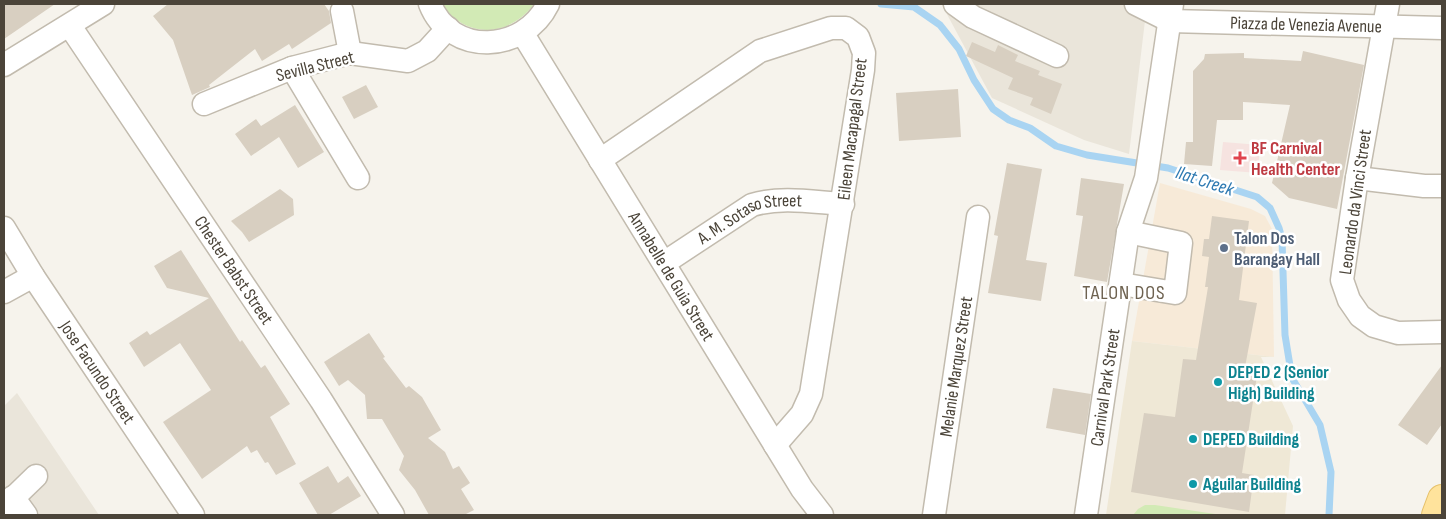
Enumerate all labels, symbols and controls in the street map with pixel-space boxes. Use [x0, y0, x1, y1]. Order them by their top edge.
street label: Piazza de Venezia Avenue [1230, 13, 1382, 37]
street label: Sevilla Street [274, 47, 357, 86]
street label: Eileen Macapagal Street [833, 56, 872, 201]
street label: Leonardo da Vinci Street [1335, 128, 1376, 276]
place label: BF Carnival Health Center [1251, 138, 1340, 180]
marker: BF Carnival Health Center [1233, 151, 1247, 165]
water label: Ilat Creek [1173, 161, 1237, 202]
street label: A. M. Sotaso Street [693, 190, 803, 249]
street label: Annabelle de Guia Street [623, 207, 719, 345]
street label: Chester Babst Street [190, 212, 278, 329]
place label: Talon Dos Barangay Hall [1234, 228, 1320, 270]
marker: Talon Dos Barangay Hall [1218, 242, 1230, 254]
district label: TALON DOS [1082, 281, 1166, 305]
street label: Melanie Marquez Street [936, 295, 977, 438]
street label: Jose Facundo Street [55, 316, 139, 429]
street label: Carnival Park Street [1086, 327, 1125, 448]
place label: DEPED 2 (Senior High) Building [1228, 362, 1329, 404]
marker: DEPED 2 (Senior High) Building [1212, 376, 1224, 388]
place label: DEPED Building [1203, 429, 1299, 450]
marker: DEPED Building [1187, 433, 1199, 445]
place label: Aguilar Building [1202, 474, 1301, 495]
marker: Aguilar Building [1187, 478, 1199, 490]

